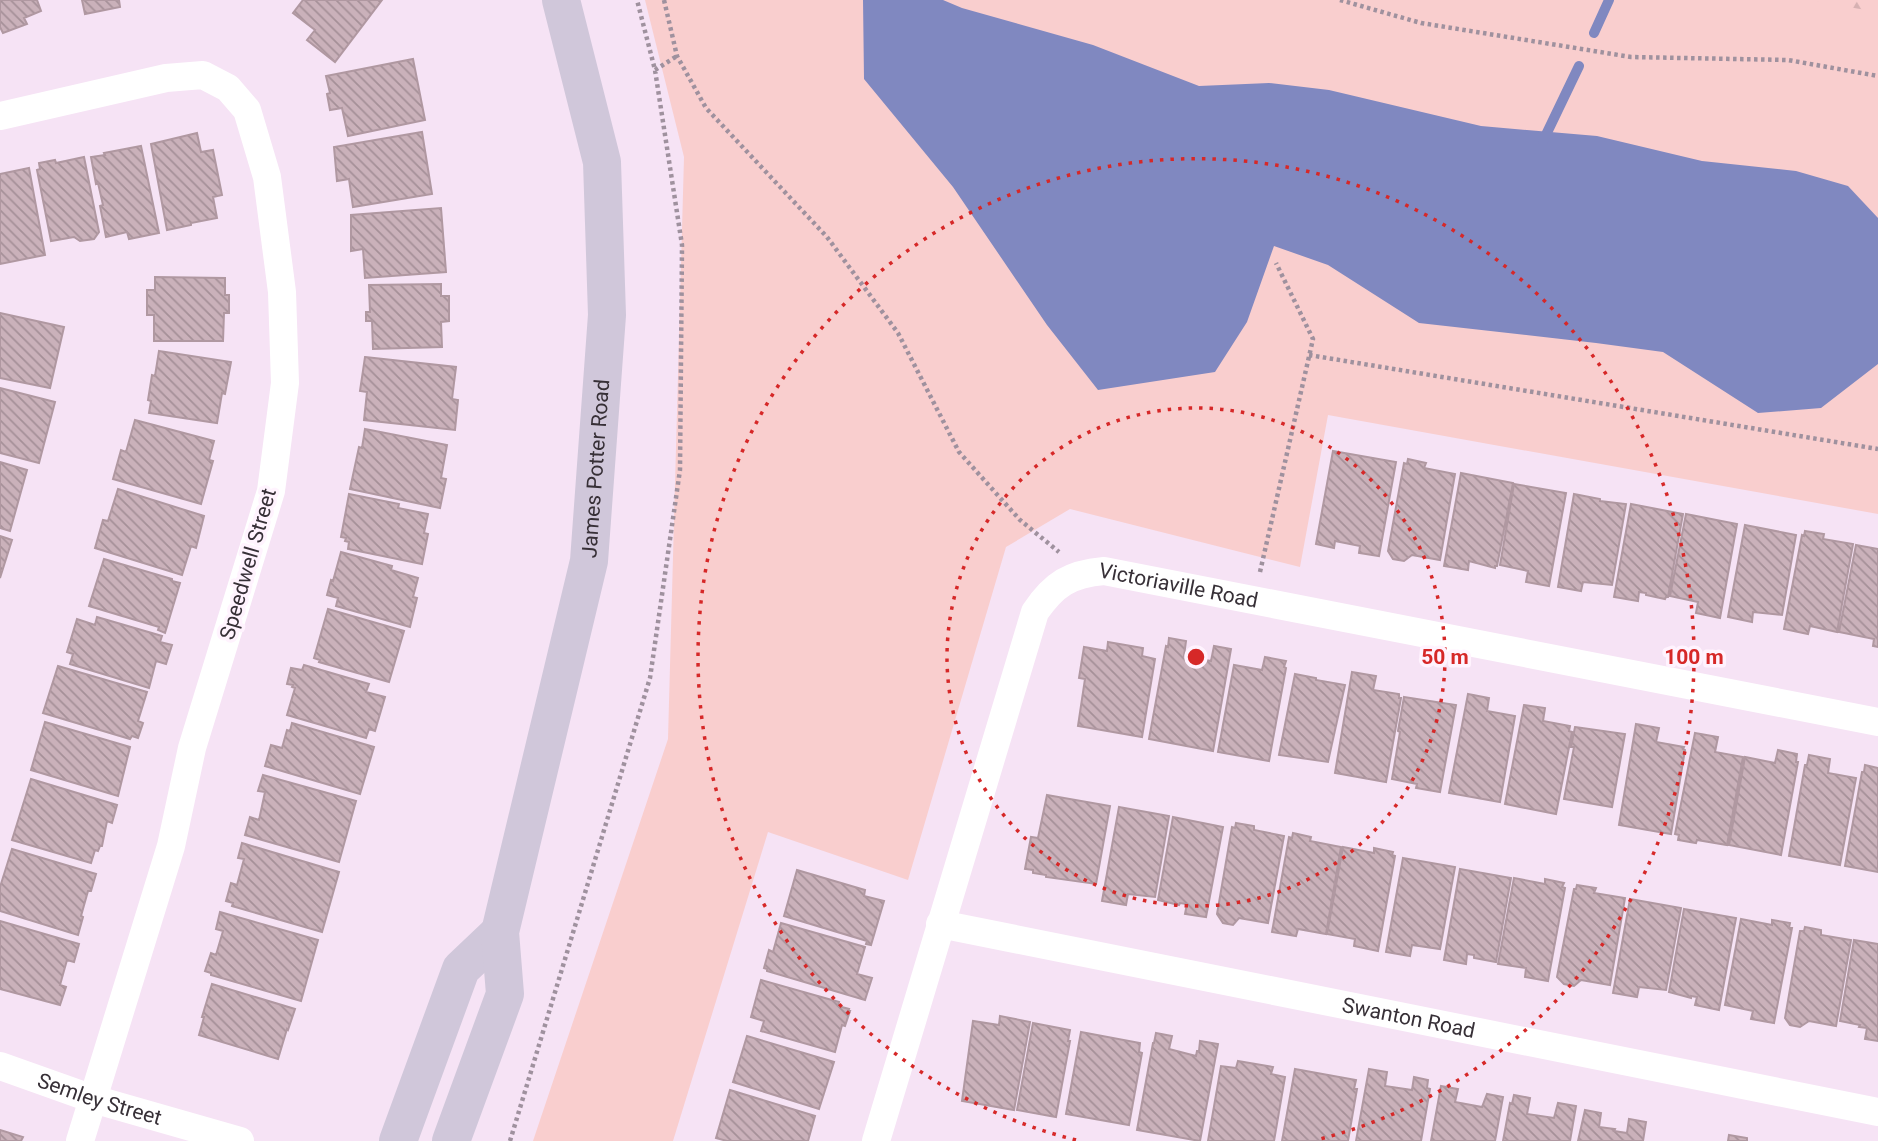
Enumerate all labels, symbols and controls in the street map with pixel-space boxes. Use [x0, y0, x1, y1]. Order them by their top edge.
street label: James Potter Road [577, 378, 614, 559]
street label: Speedwell Street [215, 486, 281, 642]
street label: Victoriaville Road [1097, 558, 1260, 613]
centre of rings [1184, 645, 1208, 669]
text: 50 m [1421, 645, 1469, 669]
text: 100 m [1664, 645, 1724, 669]
street label: Swanton Road [1340, 993, 1477, 1043]
street label: Semley Street [34, 1068, 164, 1130]

